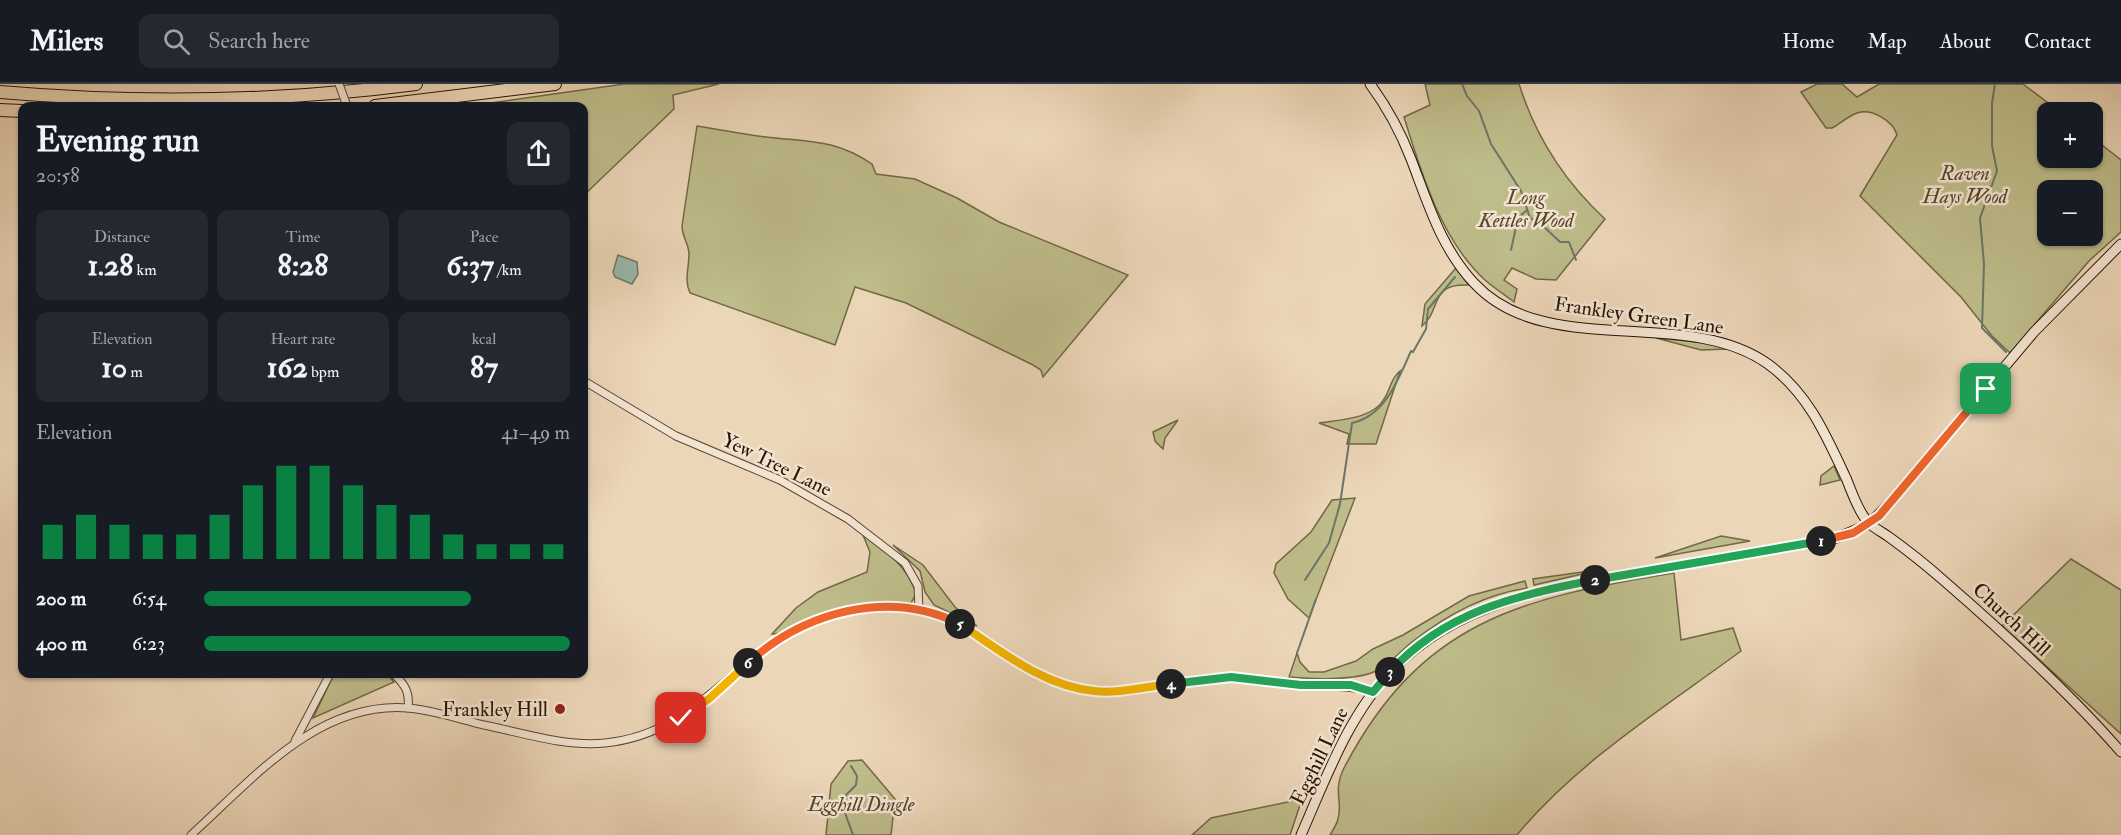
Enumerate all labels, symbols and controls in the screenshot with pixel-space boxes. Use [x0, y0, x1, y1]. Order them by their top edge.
search box [139, 14, 559, 68]
text: Milers [30, 24, 103, 59]
icon: search [160, 25, 193, 58]
text: Search here [208, 27, 310, 55]
text: Home [1782, 28, 1834, 55]
text: Map [1867, 28, 1907, 55]
text: About [1940, 28, 1991, 55]
text: Contact [2024, 28, 2091, 55]
map controls [2037, 102, 2103, 246]
button: + [2037, 102, 2103, 168]
text: Evening run [36, 120, 199, 161]
button: share [507, 122, 570, 185]
park label: Raven Hays Wood [1922, 161, 2009, 209]
text: 20:58 [36, 163, 80, 188]
button: − [2037, 180, 2103, 246]
park label: Long Kettles Wood [1477, 185, 1575, 233]
text: Distance [94, 227, 150, 247]
text: Time [286, 227, 320, 247]
text: Pace [470, 227, 498, 247]
text: 1.28 [87, 247, 133, 284]
text: 8:28 [278, 247, 328, 284]
text: 6:37 [446, 247, 494, 284]
text: km [133, 260, 157, 280]
text: /km [494, 260, 522, 280]
street label: Frankley Green Lane [1553, 291, 1725, 340]
text: Elevation [92, 329, 152, 349]
text: Heart rate [270, 329, 336, 349]
text: kcal [472, 329, 496, 349]
text: 10 [101, 349, 127, 386]
text: 162 [267, 349, 308, 386]
text: 87 [470, 349, 498, 386]
text: m [127, 362, 143, 382]
text: bpm [308, 362, 339, 382]
pin [1960, 363, 2011, 414]
icon: arrive [1969, 372, 2002, 405]
text: Elevation [36, 420, 112, 445]
text: 41–49 m [501, 420, 570, 445]
street label: Yew Tree Lane [718, 427, 836, 502]
pin: 1 [1806, 526, 1836, 556]
text: 1 [1818, 531, 1824, 551]
pin: 2 [1580, 565, 1610, 595]
text: 2 [1591, 570, 1599, 590]
street label: Church Hill [1967, 577, 2056, 662]
text: 200 m [36, 586, 86, 611]
text: 6:54 [132, 586, 166, 611]
pin: 5 [945, 609, 975, 639]
text: 5 [956, 614, 964, 634]
text: 400 m [36, 631, 87, 656]
text: 6:23 [132, 631, 165, 656]
pin: 6 [733, 648, 763, 678]
text: 6 [744, 653, 752, 673]
pin: 3 [1375, 657, 1405, 687]
text: 3 [1387, 662, 1393, 682]
pin: 4 [1156, 669, 1186, 699]
text: 4 [1167, 674, 1175, 694]
pin [655, 692, 706, 743]
place label: Frankley Hill [442, 697, 548, 722]
icon: check [664, 701, 697, 734]
marker: Frankley Hill [553, 702, 567, 716]
street label: Egghill Lane [1285, 703, 1354, 809]
park label: Egghill Dingle [806, 792, 915, 817]

